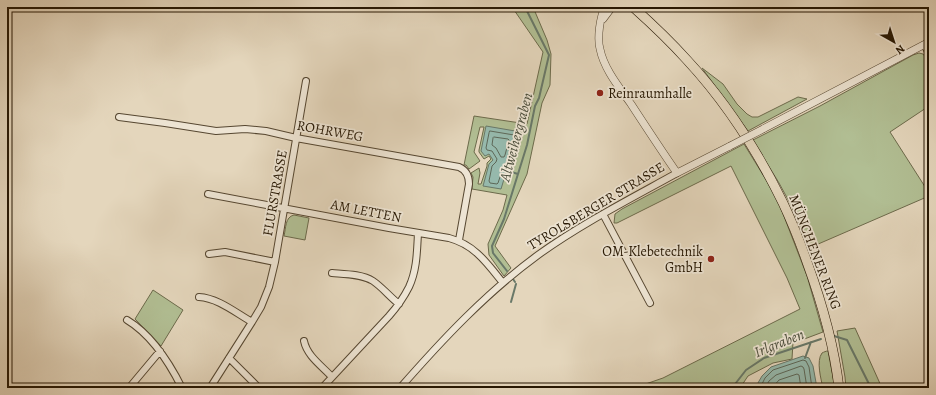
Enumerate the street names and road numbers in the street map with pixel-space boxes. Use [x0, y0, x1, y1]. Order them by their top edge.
street label: ROHRWEG [295, 116, 365, 146]
street label: FLURSTRASSE [258, 148, 292, 238]
street label: TYROLSBERGER STRASSE [524, 158, 668, 254]
street label: MÜNCHENER RING [784, 192, 846, 312]
street label: AM LETTEN [328, 195, 403, 227]

